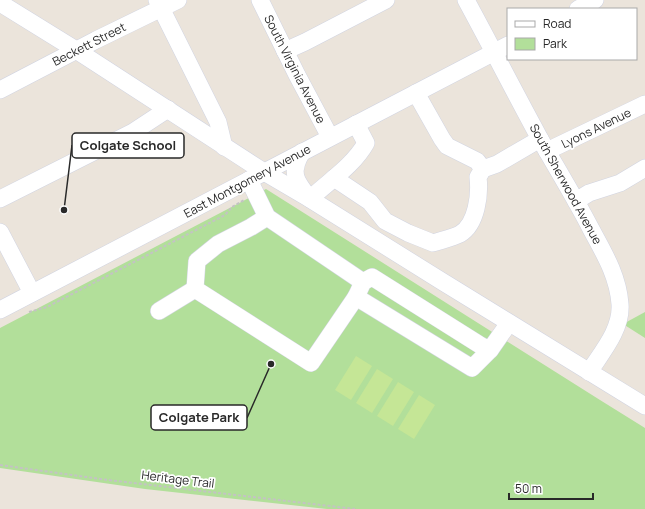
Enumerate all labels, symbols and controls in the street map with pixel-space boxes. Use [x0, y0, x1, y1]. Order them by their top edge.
legend [507, 8, 637, 60]
street label: South Virginia Avenue [260, 12, 330, 126]
text: Road [543, 15, 571, 32]
street label: Beckett Street [49, 18, 129, 70]
text: Park [543, 35, 568, 52]
street label: Lyons Avenue [558, 104, 634, 152]
street label: South Sherwood Avenue [526, 121, 606, 247]
callout: Colgate School [72, 133, 184, 158]
text: Colgate School [80, 136, 176, 154]
street label: East Montgomery Avenue [181, 140, 313, 222]
callout: Colgate Park [151, 405, 247, 430]
text: Colgate Park [159, 408, 240, 426]
street label: Heritage Trail [141, 466, 215, 492]
scale bar [509, 475, 593, 501]
text: 50 m [515, 480, 542, 497]

